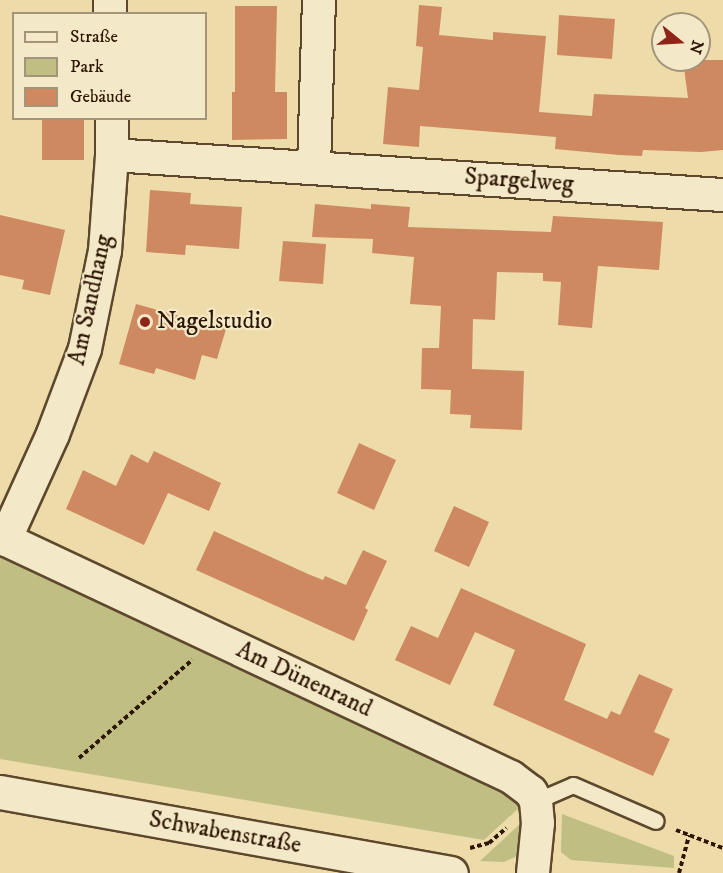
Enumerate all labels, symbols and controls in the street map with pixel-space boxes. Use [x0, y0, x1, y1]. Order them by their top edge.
legend [12, 12, 207, 120]
north arrow [651, 12, 711, 72]
text: Straße [70, 26, 118, 48]
text: N [685, 38, 708, 56]
text: Park [70, 56, 104, 78]
text: Gebäude [70, 86, 131, 108]
street label: Spargelweg [463, 163, 575, 199]
street label: Am Sandhang [63, 232, 119, 368]
place label: Nagelstudio [157, 308, 272, 336]
marker: Nagelstudio [138, 315, 152, 329]
street label: Am Dünenrand [232, 636, 376, 724]
street label: Schwabenstraße [147, 805, 303, 861]

